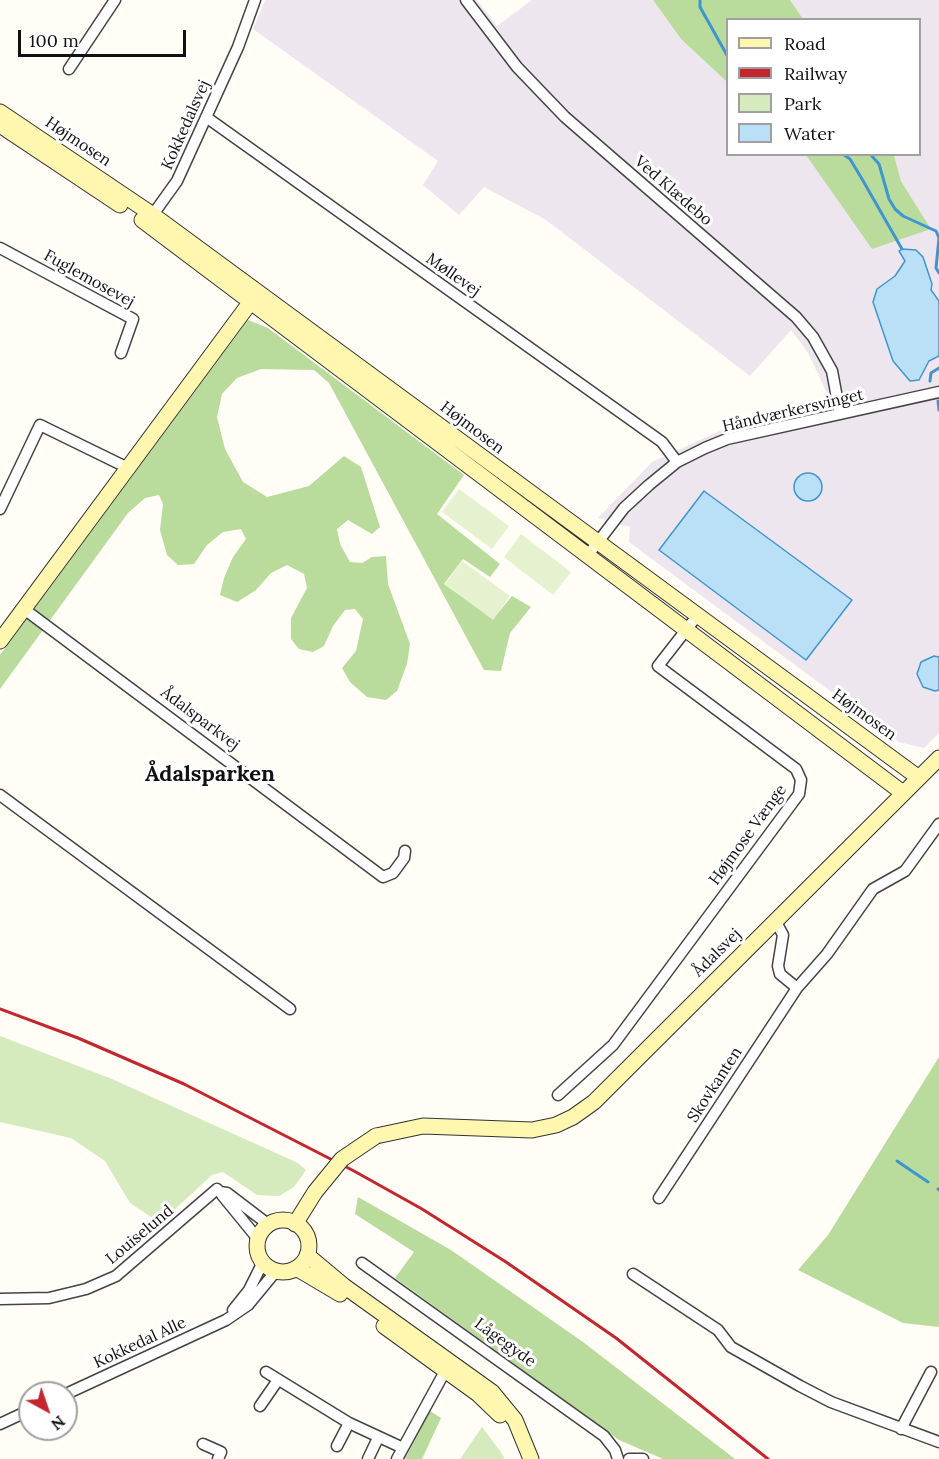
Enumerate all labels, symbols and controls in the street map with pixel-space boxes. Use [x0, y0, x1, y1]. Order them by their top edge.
scale bar [21, 18, 189, 56]
legend [726, 18, 921, 156]
text: 100 m [29, 29, 79, 52]
text: Road [784, 32, 826, 55]
text: Railway [784, 62, 847, 85]
street label: Kokkedalsvej [158, 77, 214, 173]
text: Park [784, 92, 821, 115]
street label: Højmosen [41, 113, 115, 171]
text: Water [784, 122, 835, 145]
street label: Ved Klædebo [630, 152, 716, 230]
street label: Fuglemosevej [40, 246, 138, 312]
street label: Møllevej [422, 249, 484, 301]
street label: Håndværkersvinget [721, 385, 865, 437]
street label: Højmosen [436, 398, 508, 458]
street label: Ådalsparkvej [157, 683, 243, 755]
street label: Højmosen [828, 685, 900, 745]
district label: Ådalsparken [145, 762, 275, 788]
street label: Højmose Vænge [705, 781, 791, 889]
street label: Ådalsvej [689, 925, 745, 981]
street label: Skovkanten [684, 1044, 746, 1126]
street label: Louiselund [102, 1201, 178, 1269]
street label: Kokkedal Alle [91, 1313, 189, 1373]
street label: Lågegyde [471, 1314, 539, 1372]
north arrow [18, 1381, 78, 1441]
text: N [47, 1412, 69, 1435]

